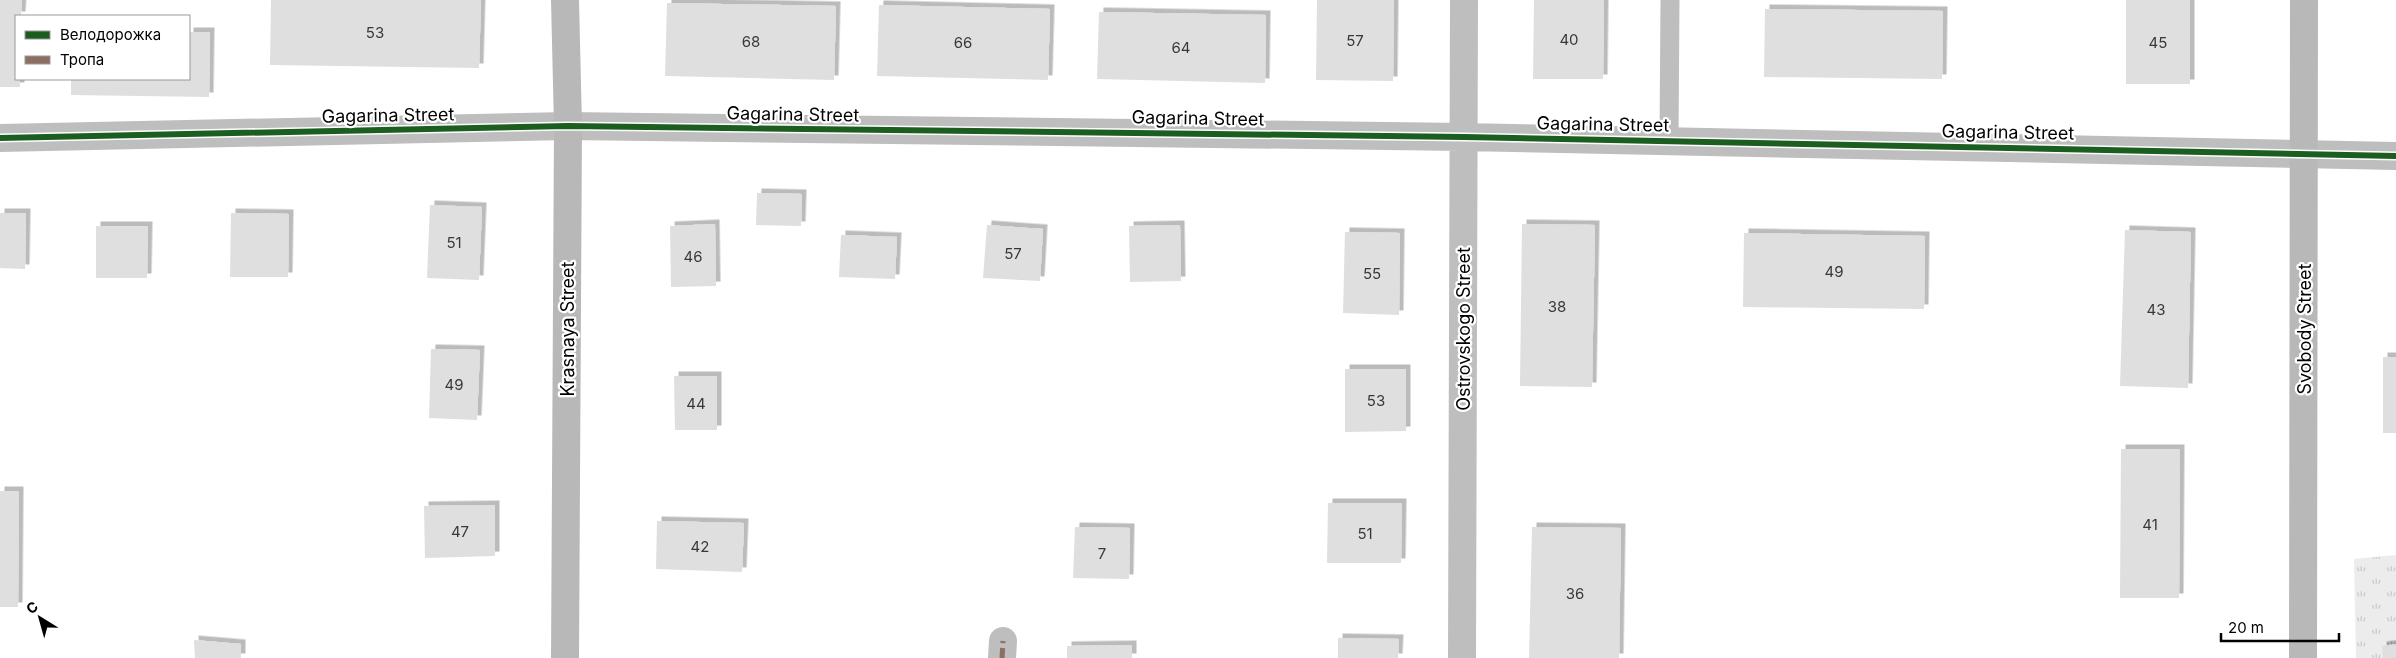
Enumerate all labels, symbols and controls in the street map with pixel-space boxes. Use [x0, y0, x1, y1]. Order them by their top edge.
legend [15, 15, 190, 80]
house number: 53 [366, 23, 384, 42]
text: Велодорожка [60, 25, 161, 44]
house number: 40 [1559, 30, 1579, 49]
house number: 57 [1346, 31, 1364, 50]
house number: 68 [742, 32, 760, 51]
house number: 66 [954, 33, 972, 52]
house number: 45 [2149, 33, 2167, 52]
house number: 64 [1172, 38, 1191, 57]
text: Тропа [60, 50, 104, 69]
street label: Gagarina Street [726, 102, 860, 126]
street label: Gagarina Street [321, 103, 455, 127]
street label: Gagarina Street [1131, 106, 1265, 130]
street label: Gagarina Street [1536, 112, 1670, 136]
street label: Gagarina Street [1941, 120, 2075, 144]
house number: 51 [446, 233, 462, 252]
house number: 57 [1004, 244, 1022, 263]
house number: 46 [684, 247, 703, 266]
street label: Ostrovskogo Street [1453, 247, 1474, 411]
street label: Krasnaya Street [557, 261, 578, 396]
house number: 49 [1825, 262, 1844, 281]
street label: Svobody Street [2294, 263, 2315, 395]
house number: 55 [1363, 264, 1381, 283]
house number: 38 [1548, 297, 1566, 316]
house number: 43 [2147, 300, 2165, 319]
house number: 49 [445, 375, 464, 394]
house number: 53 [1367, 391, 1385, 410]
house number: 44 [686, 394, 706, 413]
house number: 41 [2142, 515, 2158, 534]
house number: 47 [451, 522, 469, 541]
house number: 51 [1357, 524, 1373, 543]
house number: 42 [691, 537, 709, 556]
house number: 7 [1098, 544, 1106, 563]
house number: 36 [1566, 584, 1584, 603]
north arrow [15, 593, 65, 643]
text: С [23, 597, 41, 617]
scale bar [2221, 610, 2338, 642]
text: 20 m [2228, 618, 2264, 637]

